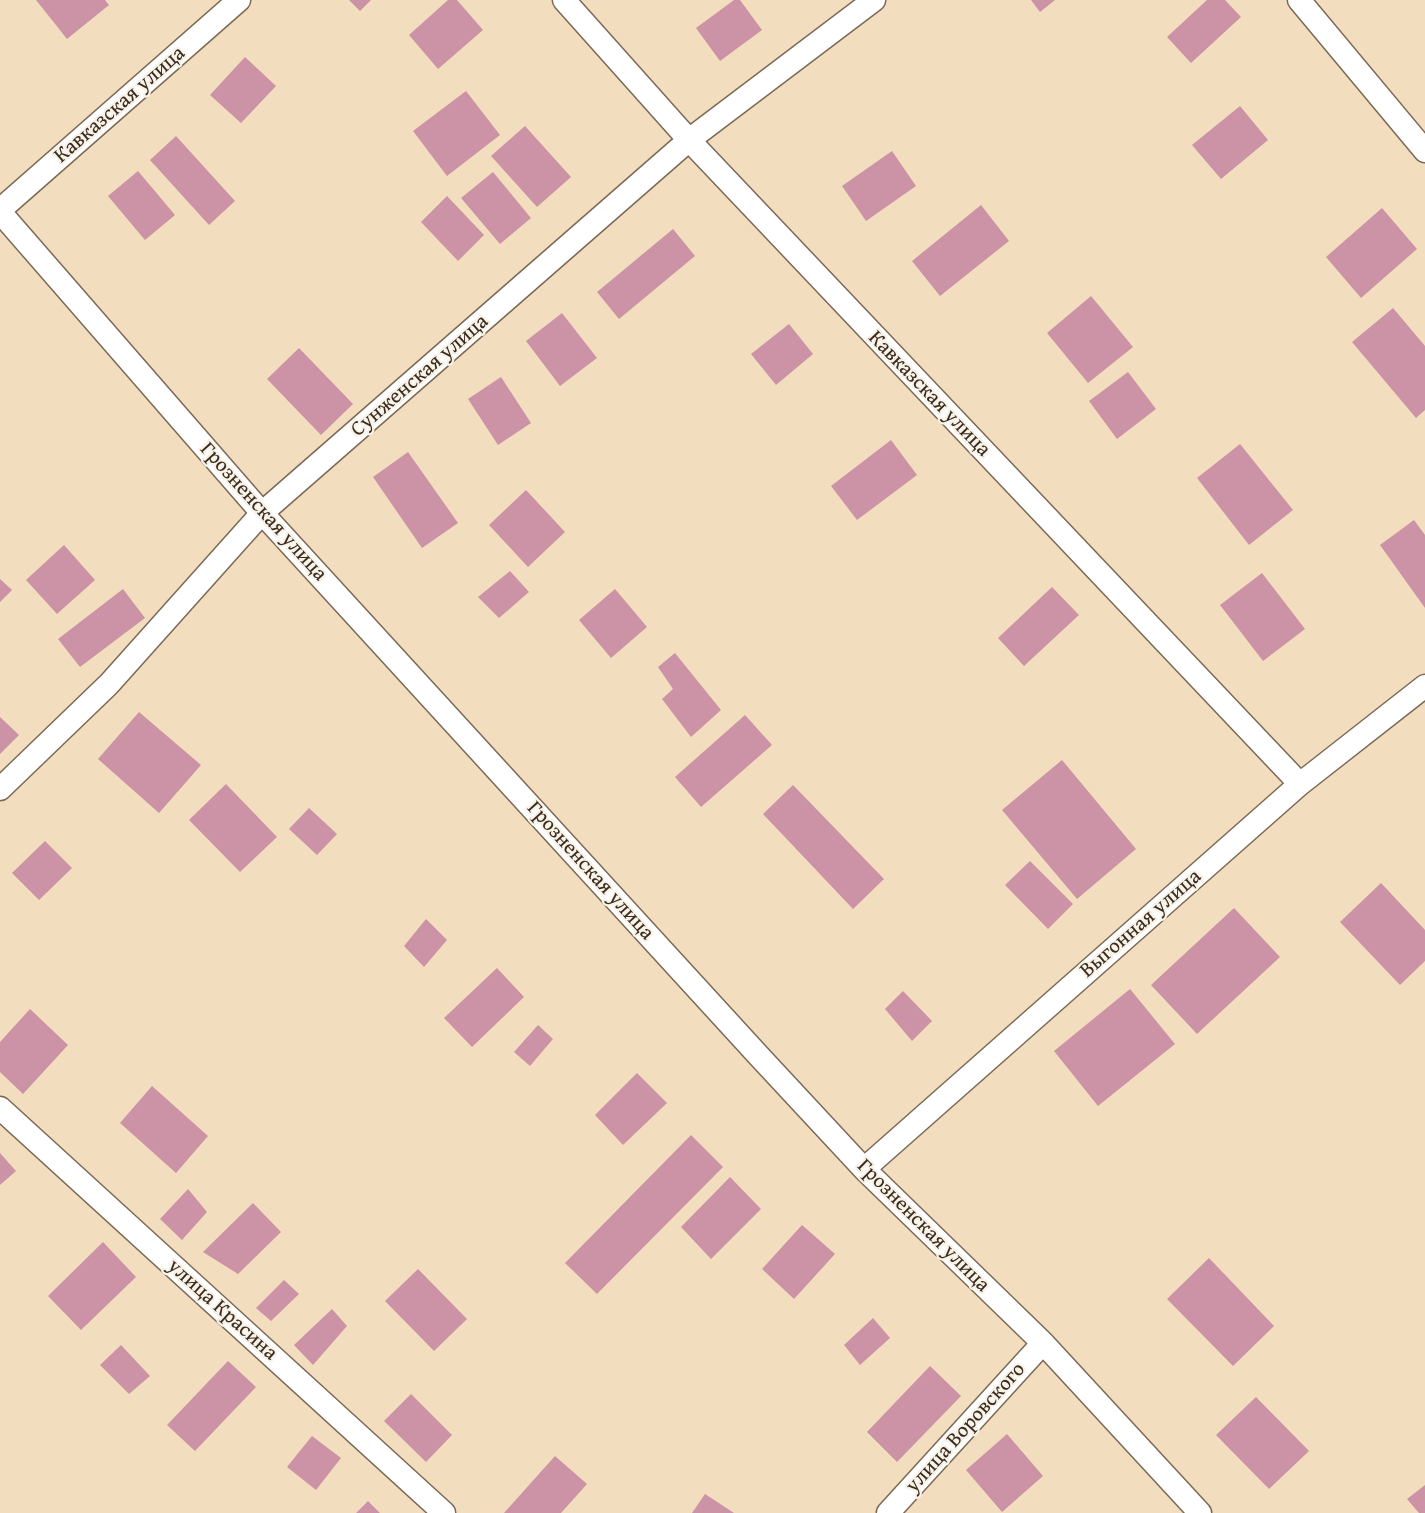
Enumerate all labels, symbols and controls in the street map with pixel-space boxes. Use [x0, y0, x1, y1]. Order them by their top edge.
street label: Кавказская улица [49, 41, 191, 169]
street label: Сунженская улица [346, 309, 494, 443]
street label: Кавказская улица [862, 326, 996, 462]
street label: Грозненская улица [194, 438, 332, 586]
street label: Грозненская улица [521, 797, 659, 945]
street label: Выгонная улица [1075, 864, 1207, 984]
street label: Грозненская улица [851, 1154, 995, 1298]
street label: улица Красина [162, 1254, 282, 1366]
street label: улица Воровского [901, 1358, 1031, 1498]

